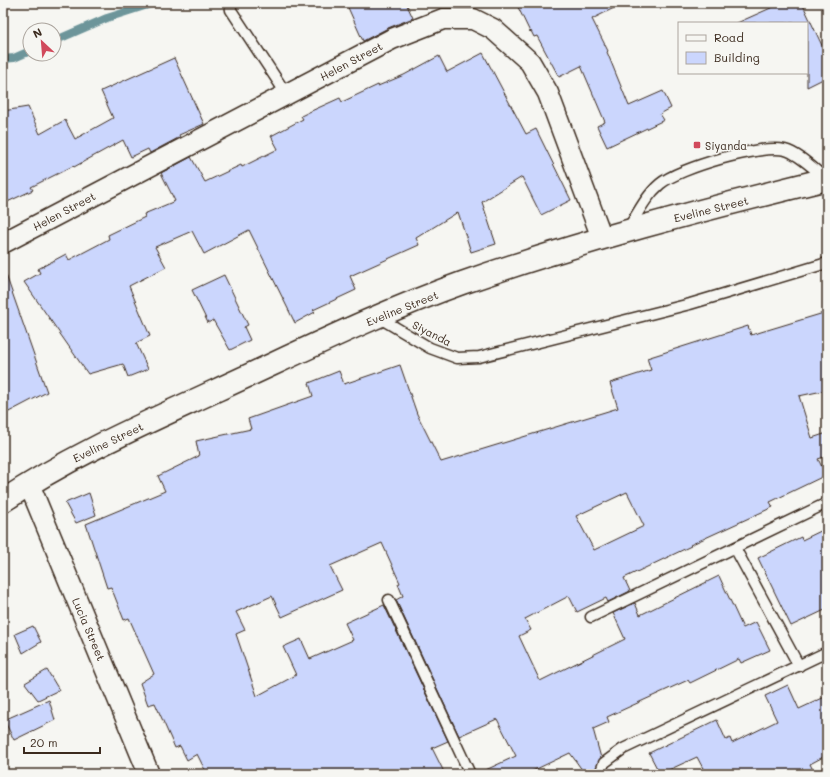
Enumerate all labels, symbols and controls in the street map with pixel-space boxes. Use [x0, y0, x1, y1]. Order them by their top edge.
north arrow [22, 22, 62, 62]
legend [678, 22, 808, 74]
text: N [30, 24, 44, 41]
text: Road [714, 29, 744, 45]
street label: Helen Street [317, 38, 385, 84]
text: Building [714, 49, 760, 65]
place label: Siyanda [705, 138, 747, 153]
marker: Siyanda [692, 140, 702, 150]
street label: Helen Street [30, 188, 98, 234]
street label: Eveline Street [672, 192, 750, 226]
street label: Eveline Street [364, 287, 440, 329]
street label: Siyanda [410, 317, 454, 349]
street label: Eveline Street [70, 418, 146, 466]
street label: Lucia Street [69, 595, 109, 663]
scale bar [24, 729, 100, 755]
text: 20 m [30, 734, 58, 750]

